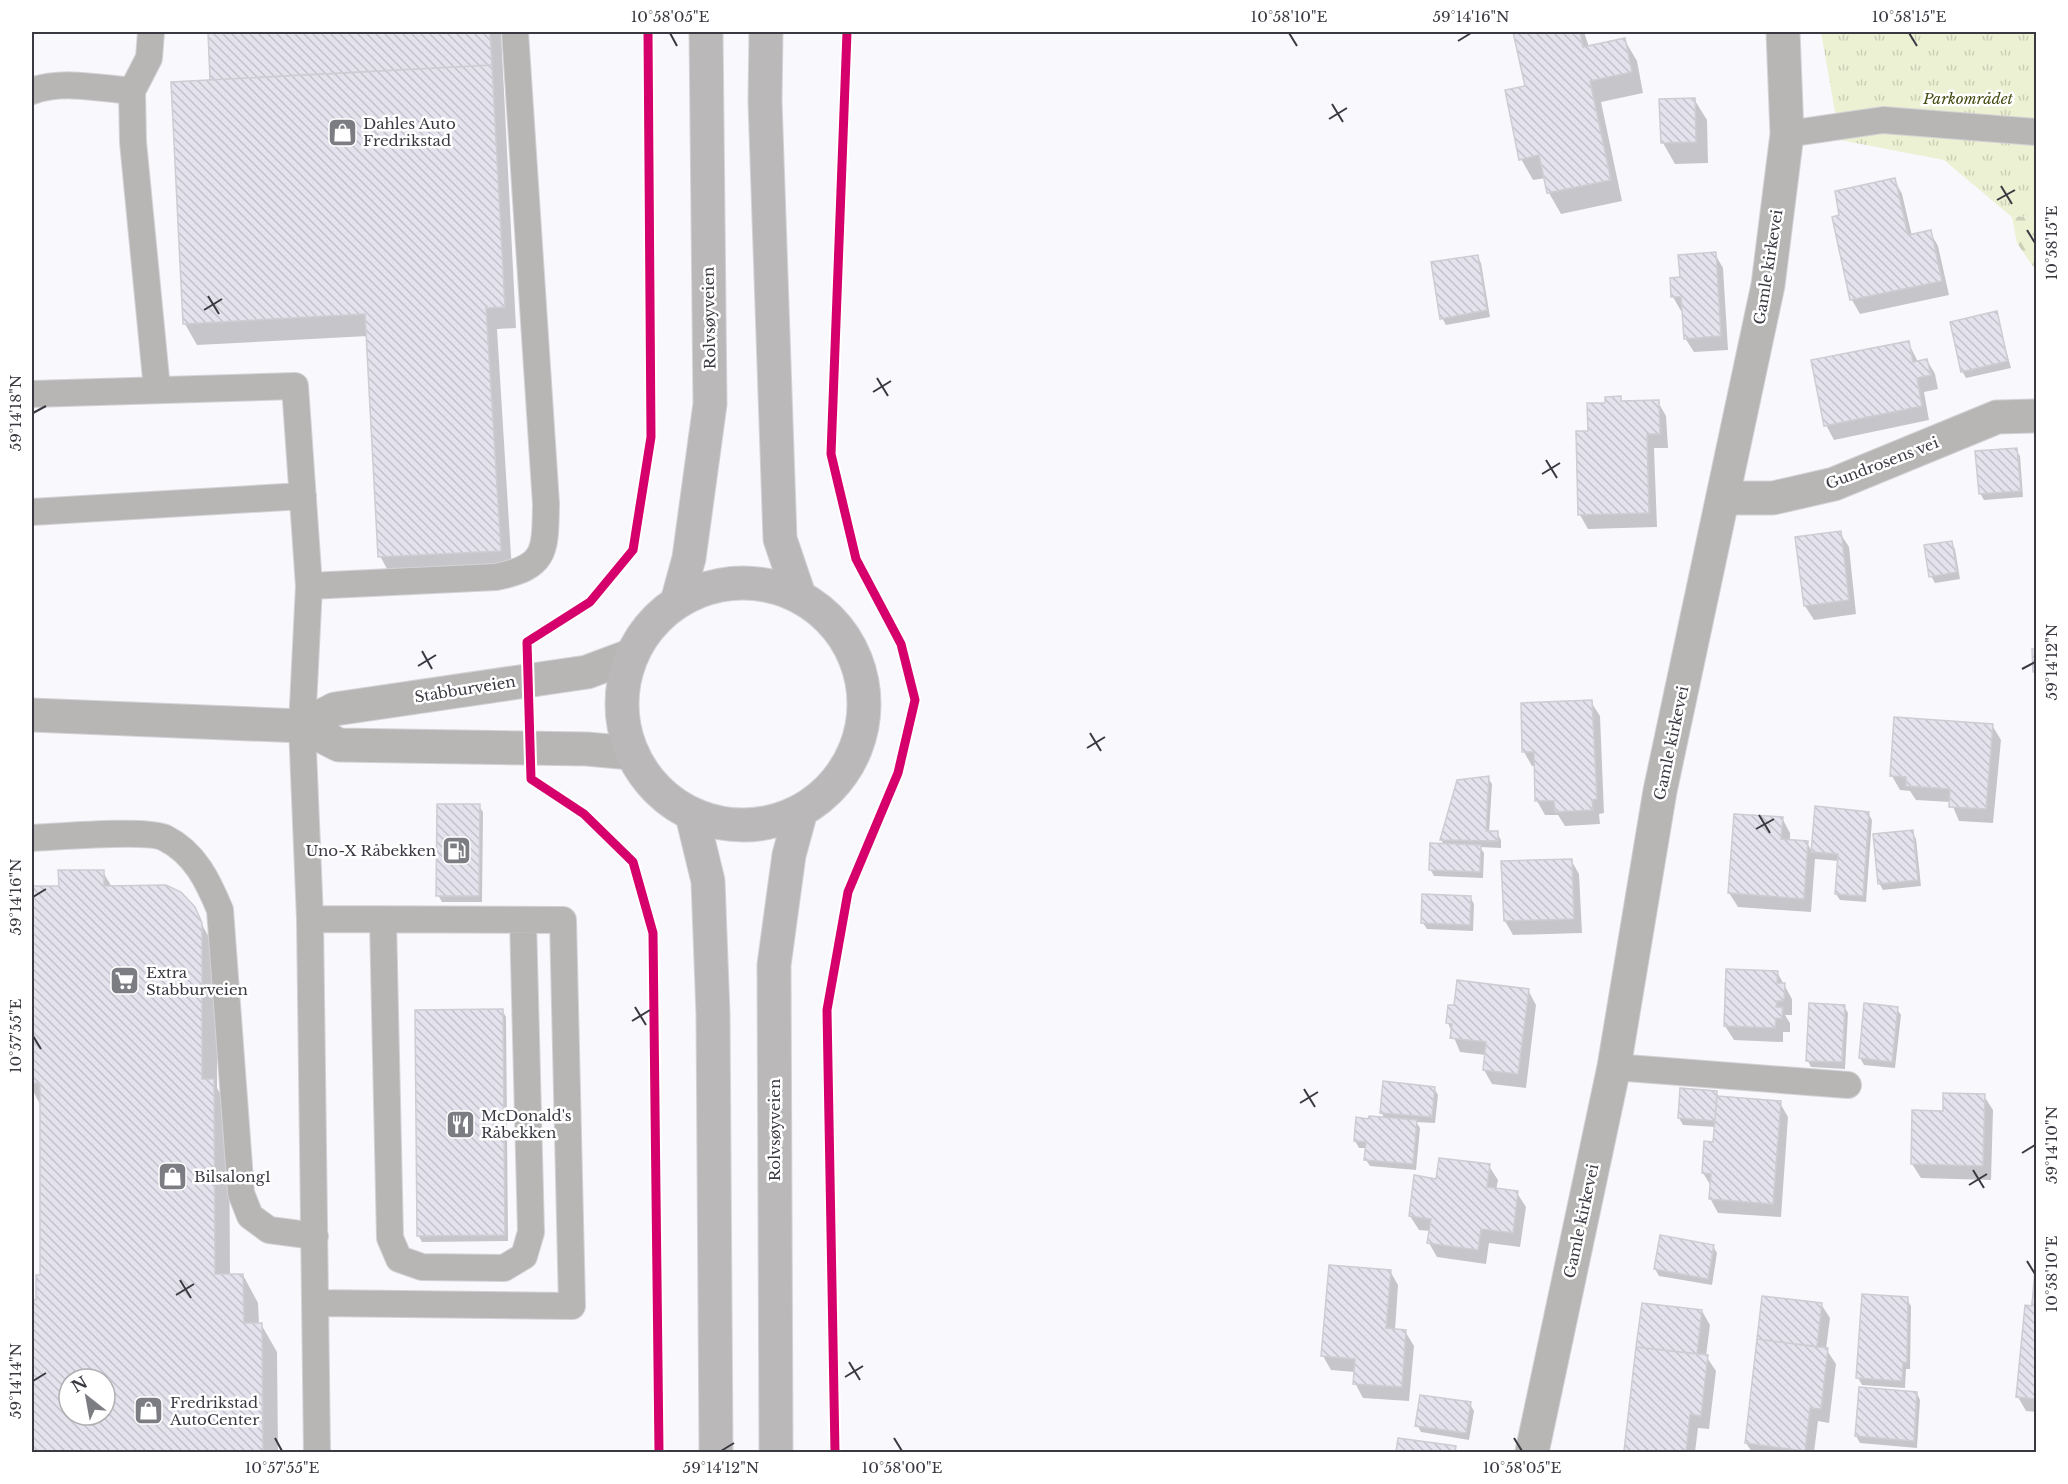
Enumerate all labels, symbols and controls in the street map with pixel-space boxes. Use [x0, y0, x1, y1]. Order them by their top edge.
text: 10°58'05"E [631, 7, 709, 26]
text: 10°58'10"E [1251, 7, 1328, 26]
text: 59°14'16"N [1432, 7, 1510, 26]
text: 10°58'15"E [1872, 7, 1946, 26]
park label: Parkområdet [1922, 89, 2014, 108]
place label: Dahles Auto Fredrikstad [363, 114, 456, 150]
shop icon: Dahles Auto Fredrikstad [326, 116, 358, 148]
text: 10°58'15"E [2042, 206, 2061, 280]
street label: Gamle kirkevei [1750, 208, 1786, 326]
street label: Rolvsøyveien [699, 267, 719, 369]
text: 59°14'18"N [6, 375, 25, 451]
street label: Gundrosens vei [1823, 433, 1941, 493]
text: 59°14'12"N [2042, 624, 2061, 700]
street label: Stabburveien [413, 672, 517, 706]
street label: Gamle kirkevei [1650, 684, 1692, 802]
fuel station icon: Uno-X Råbekken [441, 834, 473, 866]
place label: Uno-X Råbekken [306, 841, 436, 860]
text: 59°14'16"N [6, 858, 25, 936]
place label: Extra Stabburveien [146, 963, 248, 999]
supermarket icon: Extra Stabburveien [109, 965, 141, 997]
text: 10°57'55"E [6, 999, 25, 1073]
street label: Rolvsøyveien [765, 1079, 784, 1181]
place label: McDonald's Råbekken [481, 1106, 572, 1142]
text: 59°14'10"N [2042, 1106, 2061, 1184]
restaurant icon: McDonald's Råbekken [444, 1108, 476, 1140]
shop icon: Bilsalong1 [157, 1160, 189, 1192]
street label: Gamle kirkevei [1560, 1162, 1602, 1280]
place label: Bilsalong1 [194, 1167, 271, 1186]
text: 10°58'10"E [2042, 1235, 2061, 1312]
text: 59°14'14"N [6, 1343, 25, 1419]
north arrow [57, 1367, 117, 1427]
text: N [68, 1372, 91, 1397]
place label: Fredrikstad AutoCenter [169, 1393, 260, 1429]
shop icon: Fredrikstad AutoCenter [133, 1395, 165, 1427]
text: 10°57'55"E [245, 1458, 319, 1477]
text: 59°14'12"N [683, 1458, 759, 1477]
text: 10°58'00"E [862, 1458, 943, 1477]
text: 10°58'05"E [1483, 1458, 1561, 1477]

